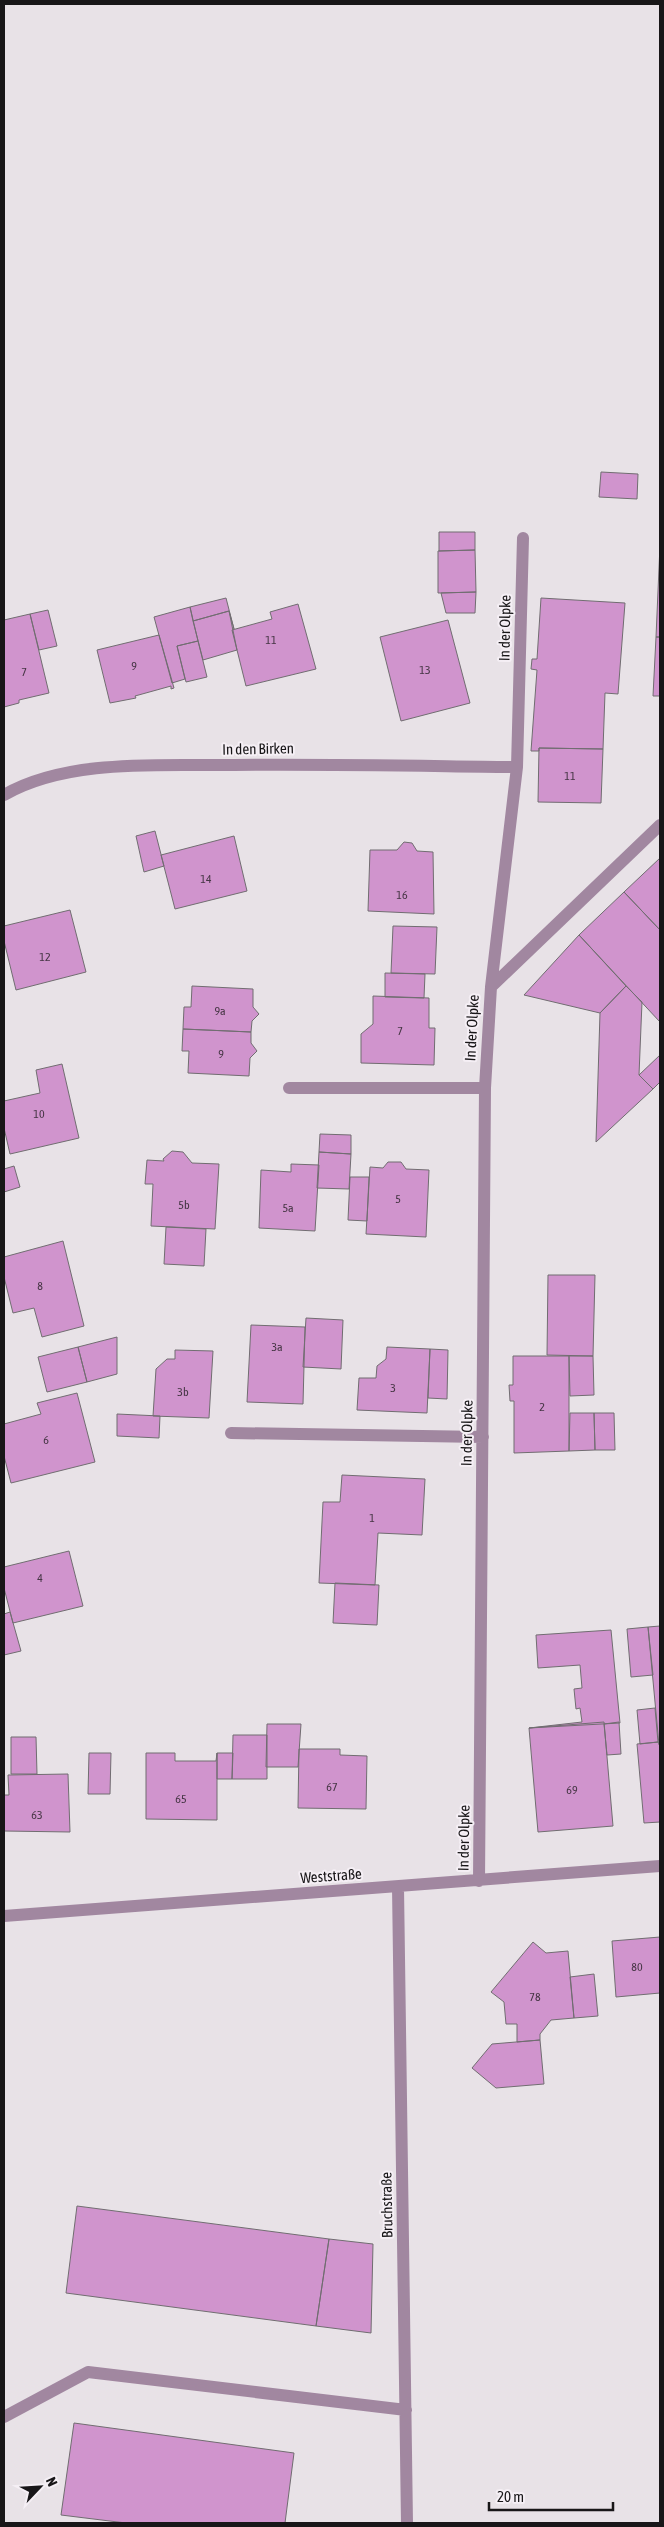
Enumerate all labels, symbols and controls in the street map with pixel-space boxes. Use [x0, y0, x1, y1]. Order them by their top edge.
street label: In der Olpke [495, 594, 514, 661]
house number: 11 [265, 633, 277, 647]
house number: 9 [131, 659, 137, 673]
house number: 13 [419, 663, 431, 677]
house number: 7 [21, 665, 27, 679]
street label: In den Birken [222, 739, 294, 758]
house number: 11 [564, 769, 576, 783]
house number: 14 [200, 872, 212, 886]
house number: 16 [396, 888, 408, 902]
house number: 12 [39, 950, 51, 964]
street label: In der Olpke [461, 994, 482, 1062]
house number: 9a [214, 1004, 226, 1018]
house number: 7 [397, 1024, 403, 1038]
house number: 9 [218, 1047, 224, 1061]
house number: 10 [33, 1107, 45, 1121]
house number: 5 [395, 1192, 401, 1206]
house number: 5b [178, 1198, 190, 1212]
house number: 5a [282, 1201, 294, 1215]
house number: 8 [37, 1279, 43, 1293]
house number: 3a [271, 1340, 283, 1354]
house number: 3 [390, 1381, 396, 1395]
house number: 3b [177, 1385, 189, 1399]
street label: In der Olpke [457, 1399, 476, 1466]
house number: 2 [539, 1400, 545, 1414]
house number: 6 [43, 1433, 49, 1447]
house number: 1 [369, 1511, 375, 1525]
house number: 4 [37, 1571, 43, 1585]
house number: 67 [326, 1780, 338, 1794]
house number: 69 [566, 1783, 578, 1797]
house number: 65 [175, 1792, 187, 1806]
street label: In der Olpke [454, 1804, 473, 1871]
house number: 63 [31, 1808, 43, 1822]
street label: Weststraße [300, 1865, 362, 1886]
house number: 80 [631, 1960, 643, 1974]
house number: 78 [529, 1990, 541, 2004]
street label: Bruchstraße [377, 2172, 396, 2238]
north arrow [15, 2462, 65, 2512]
text: N [43, 2474, 61, 2489]
scale bar [489, 2480, 613, 2512]
text: 20 m [497, 2488, 524, 2505]

